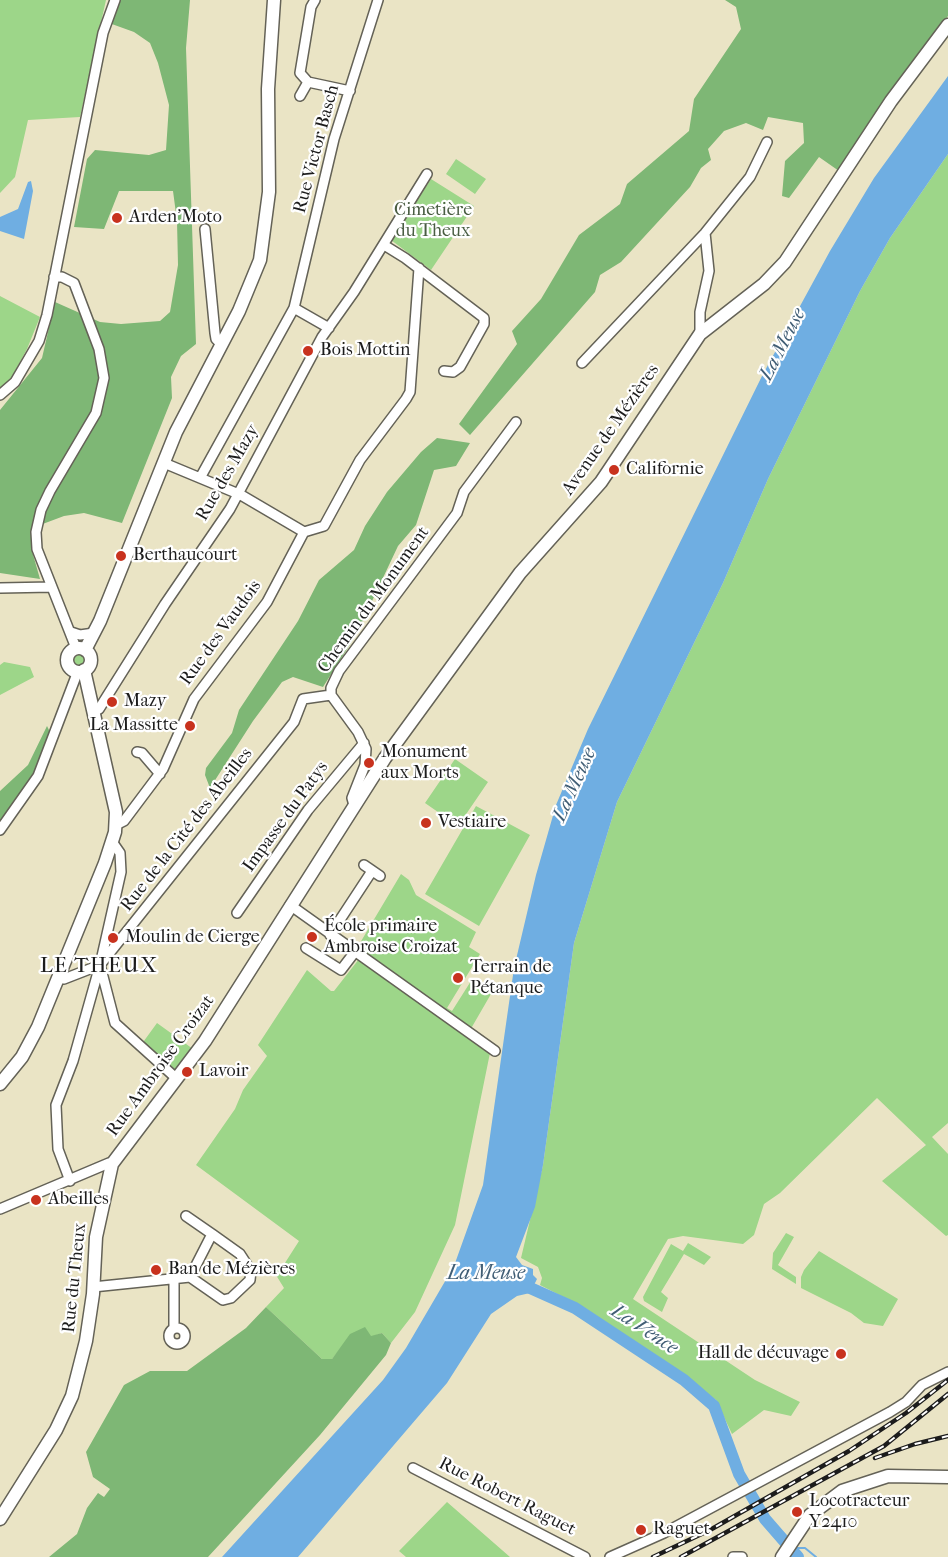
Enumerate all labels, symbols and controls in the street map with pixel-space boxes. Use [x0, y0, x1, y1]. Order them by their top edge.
street label: Rue Victor Basch [289, 82, 345, 216]
park label: Cimetière du Theux [394, 200, 472, 242]
place label: Arden'Moto [129, 207, 222, 229]
marker: Arden'Moto [110, 211, 124, 225]
water label: La Meuse [755, 305, 811, 385]
place label: Bois Mottin [320, 340, 410, 362]
marker: Bois Mottin [301, 344, 315, 358]
street label: Avenue de Mézières [558, 360, 664, 500]
street label: Rue des Mazy [192, 421, 264, 525]
place label: Californie [626, 459, 704, 481]
marker: Californie [607, 463, 621, 477]
street label: Chemin du Monument [314, 523, 434, 677]
place label: Berthaucourt [133, 545, 238, 567]
marker: Berthaucourt [114, 549, 128, 563]
street label: Rue des Vaudois [176, 576, 266, 690]
place label: Mazy [124, 691, 166, 713]
marker: Mazy [105, 695, 119, 709]
place label: La Massitte [90, 715, 178, 737]
marker: La Massitte [183, 719, 197, 733]
place label: Monument aux Morts [381, 742, 467, 784]
street label: Rue de la Cité des Abeilles [116, 744, 258, 916]
water label: La Meuse [548, 744, 602, 826]
marker: Monument aux Morts [362, 756, 376, 770]
street label: Impasse du Patys [239, 757, 333, 877]
place label: Vestiaire [438, 812, 506, 834]
marker: Vestiaire [419, 816, 433, 830]
place label: École primaire Ambroise Croizat [324, 916, 458, 958]
place label: Moulin de Cierge [125, 927, 260, 949]
marker: École primaire Ambroise Croizat [305, 930, 319, 944]
marker: Moulin de Cierge [106, 931, 120, 945]
district label: LE THEUX [40, 954, 158, 980]
place label: Terrain de Pétanque [470, 957, 552, 1000]
marker: Terrain de Pétanque [451, 971, 465, 985]
street label: Rue Ambroise Croizat [102, 991, 220, 1141]
place label: Lavoir [199, 1061, 249, 1083]
marker: Lavoir [180, 1065, 194, 1079]
place label: Abeilles [48, 1189, 109, 1211]
marker: Abeilles [29, 1193, 43, 1207]
street label: Rue du Theux [58, 1222, 92, 1334]
place label: Ban de Mézières [168, 1259, 295, 1281]
water label: La Meuse [447, 1262, 525, 1286]
marker: Ban de Mézières [149, 1263, 163, 1277]
water label: La Vence [606, 1300, 682, 1360]
place label: Hall de décuvage [698, 1343, 829, 1365]
marker: Hall de décuvage [834, 1347, 848, 1361]
street label: Rue Robert Raguet [435, 1453, 579, 1541]
place label: Locotracteur Y2410 [809, 1491, 910, 1534]
marker: Locotracteur Y2410 [790, 1505, 804, 1519]
place label: Raguet [653, 1519, 710, 1541]
marker: Raguet [634, 1523, 648, 1537]

